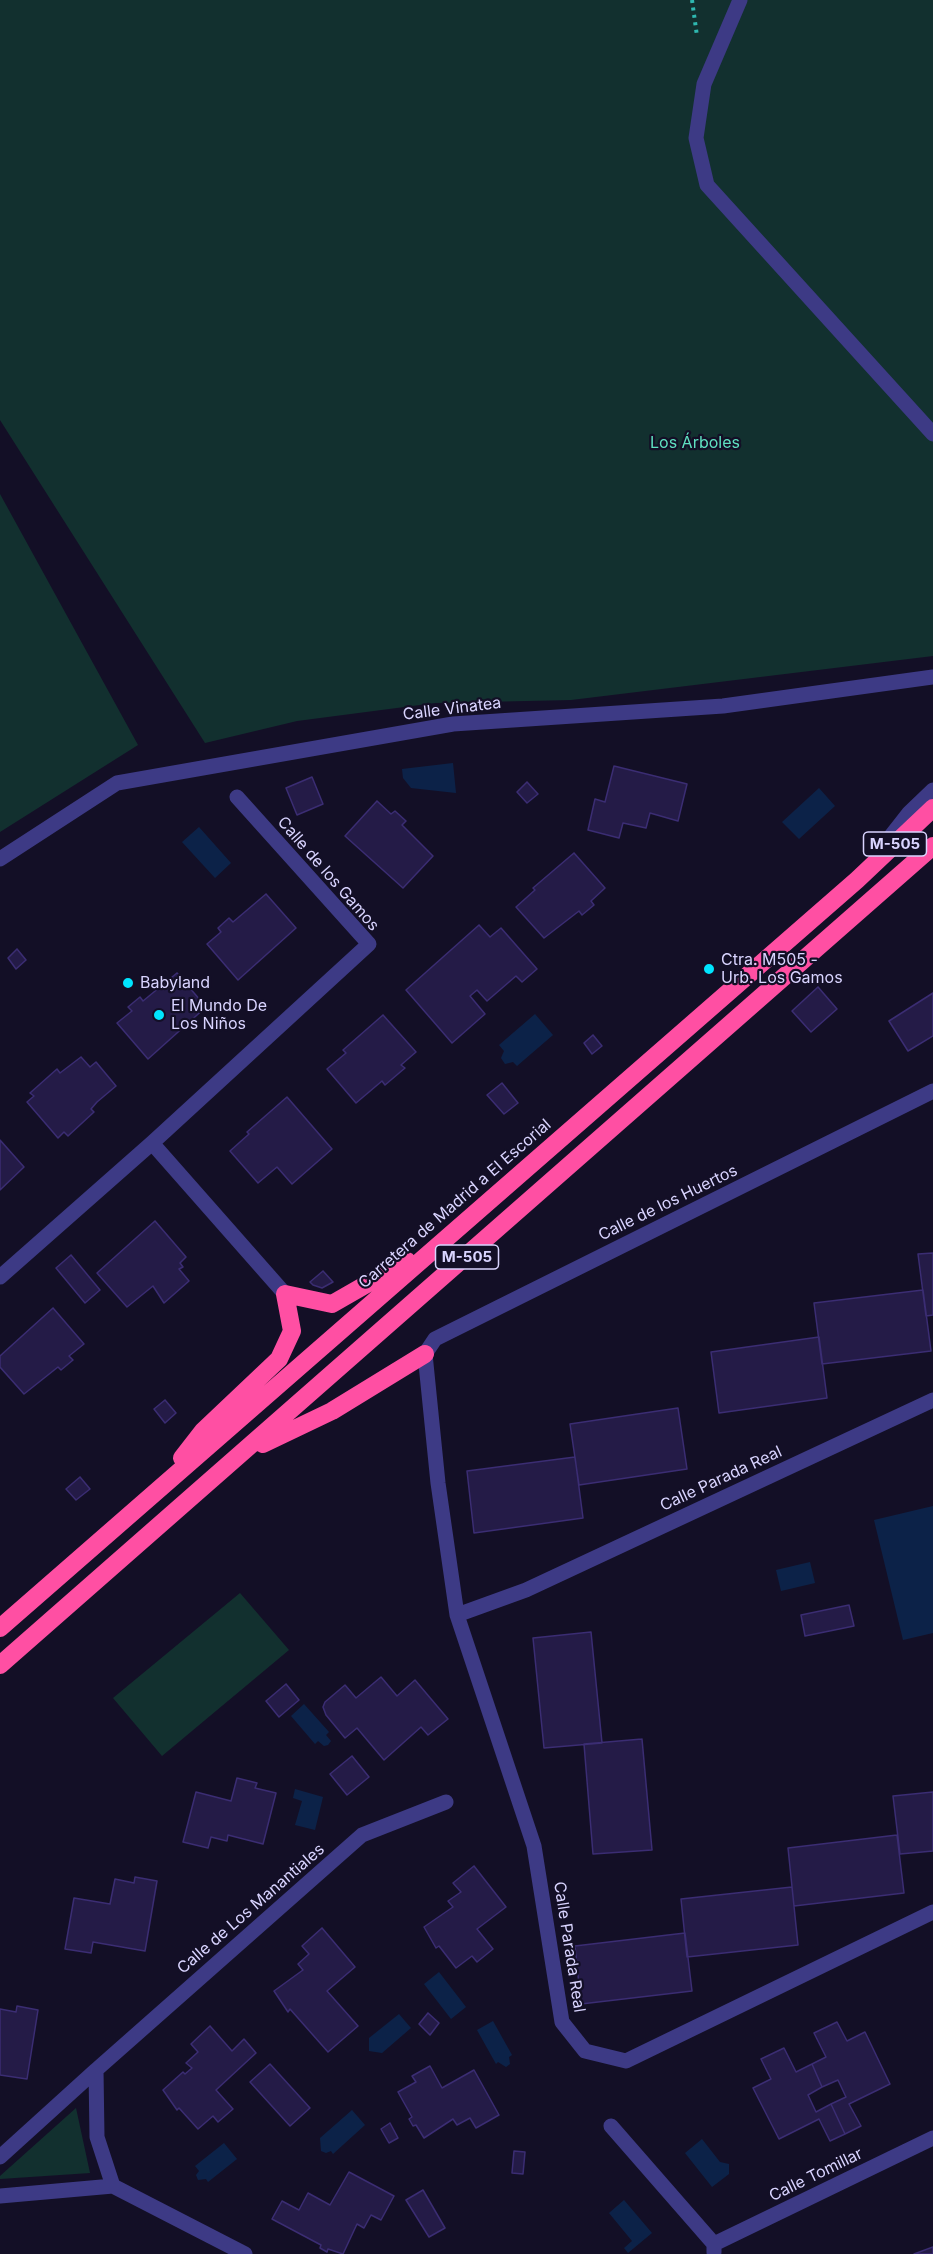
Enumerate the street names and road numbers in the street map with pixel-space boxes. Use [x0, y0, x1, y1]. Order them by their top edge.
street label: Calle Vinatea [402, 693, 502, 725]
street label: Calle de los Gamos [273, 813, 383, 935]
road number: M-505 [864, 832, 926, 856]
street label: Carretera de Madrid a El Escorial [355, 1115, 555, 1293]
street label: Calle de los Huertos [595, 1161, 741, 1245]
road number: M-505 [436, 1245, 498, 1269]
street label: Calle Parada Real [657, 1442, 785, 1516]
street label: Calle de Los Manantiales [174, 1840, 328, 1978]
street label: Calle Parada Real [549, 1880, 589, 2014]
street label: Calle Tomillar [766, 2144, 866, 2206]

